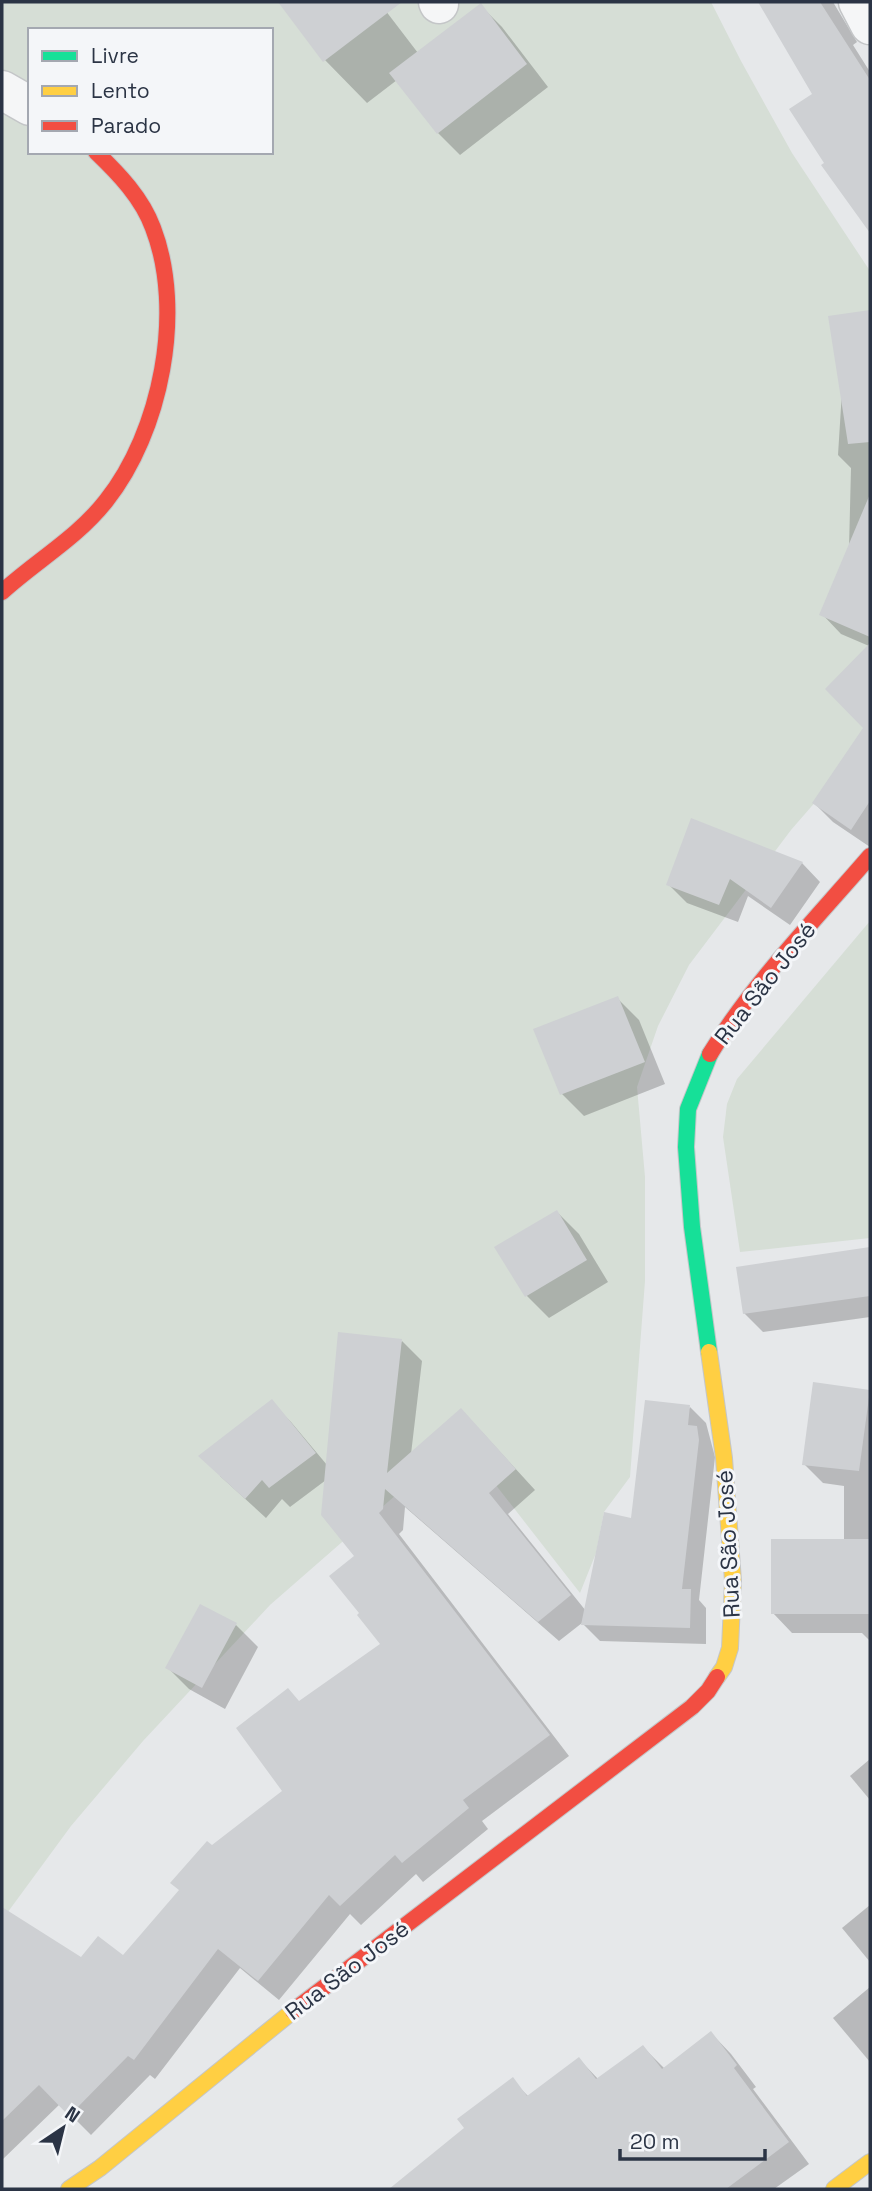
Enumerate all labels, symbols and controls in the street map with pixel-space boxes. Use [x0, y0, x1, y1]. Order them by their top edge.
legend [28, 28, 273, 154]
text: Livre [91, 42, 139, 69]
text: Lento [91, 77, 150, 104]
text: Parado [91, 112, 161, 139]
street label: Rua São José [708, 916, 822, 1050]
street label: Rua São José [709, 1469, 747, 1619]
street label: Rua São José [279, 1914, 415, 2026]
north arrow [28, 2093, 98, 2163]
text: N [60, 2101, 85, 2128]
scale bar [620, 2118, 765, 2162]
text: 20 m [630, 2128, 680, 2155]

